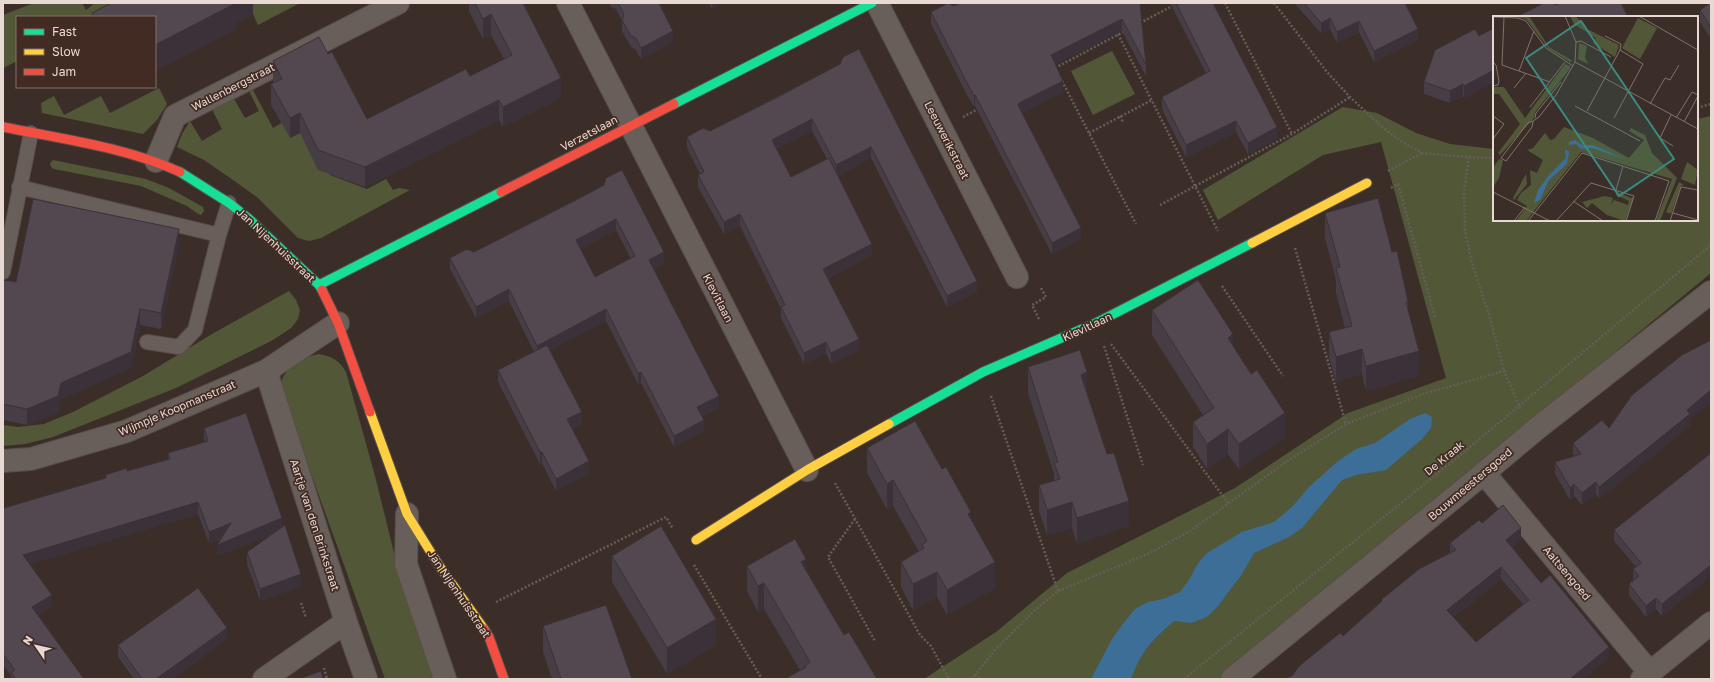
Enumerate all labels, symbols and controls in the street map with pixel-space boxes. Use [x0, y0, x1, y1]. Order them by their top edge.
legend [16, 16, 156, 88]
inset map [1493, 16, 1698, 221]
text: Fast [52, 24, 77, 39]
text: Slow [52, 44, 80, 59]
street label: Wallenbergstraat [189, 60, 277, 113]
text: Jam [52, 64, 76, 79]
street label: Leeuwerikstraat [922, 99, 973, 181]
street label: Verzetslaan [558, 112, 619, 153]
street label: Jan Nijenhuisstraat [234, 205, 318, 284]
street label: Kievitlaan [701, 271, 736, 324]
street label: Kievitlaan [1060, 309, 1114, 344]
street label: Wijmpje Koopmanstraat [116, 377, 237, 438]
street label: De Kraak [1421, 438, 1466, 478]
street label: Bouwmeestersgoed [1425, 445, 1514, 522]
street label: Aartje van den Brinkstraat [288, 457, 343, 592]
street label: Aaltsengoed [1541, 543, 1594, 602]
street label: Jan Nijenhuisstraat [425, 548, 493, 640]
north arrow [16, 626, 56, 666]
text: N [20, 633, 35, 647]

